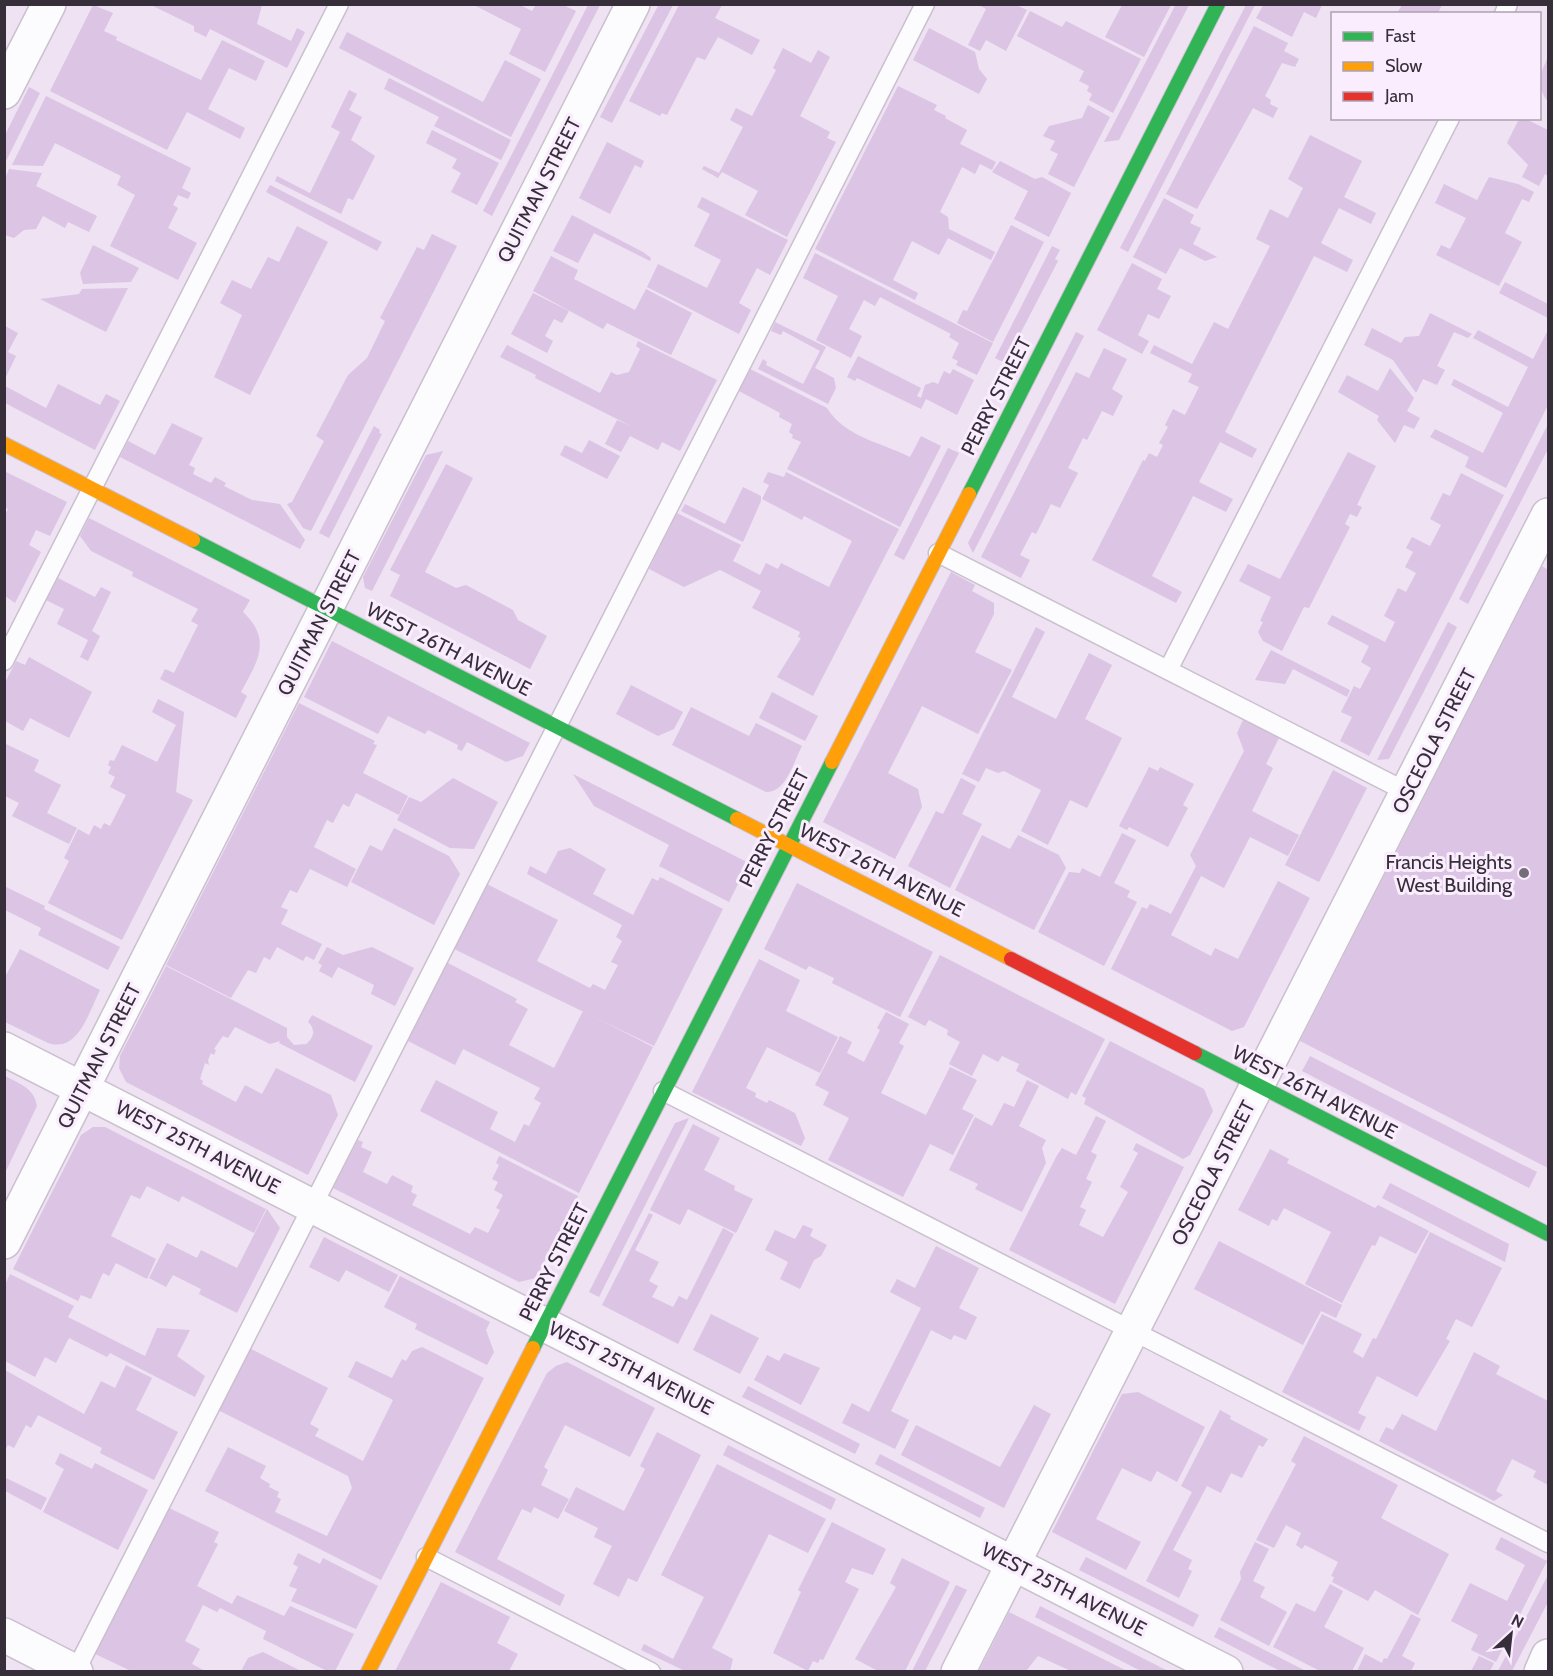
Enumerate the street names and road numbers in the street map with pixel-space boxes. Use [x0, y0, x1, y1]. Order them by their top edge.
street label: QUITMAN STREET [492, 113, 586, 266]
street label: PERRY STREET [956, 333, 1036, 459]
street label: QUITMAN STREET [272, 546, 366, 699]
street label: WEST 26TH AVENUE [363, 597, 535, 701]
street label: OSCEOLA STREET [1387, 664, 1481, 818]
street label: PERRY STREET [734, 765, 814, 891]
street label: WEST 26TH AVENUE [796, 818, 968, 922]
street label: QUITMAN STREET [52, 979, 146, 1132]
street label: WEST 26TH AVENUE [1229, 1040, 1401, 1144]
street label: WEST 25TH AVENUE [112, 1095, 284, 1199]
street label: OSCEOLA STREET [1166, 1096, 1260, 1250]
street label: PERRY STREET [514, 1199, 594, 1325]
street label: WEST 25TH AVENUE [545, 1316, 717, 1420]
street label: WEST 25TH AVENUE [978, 1537, 1150, 1641]

